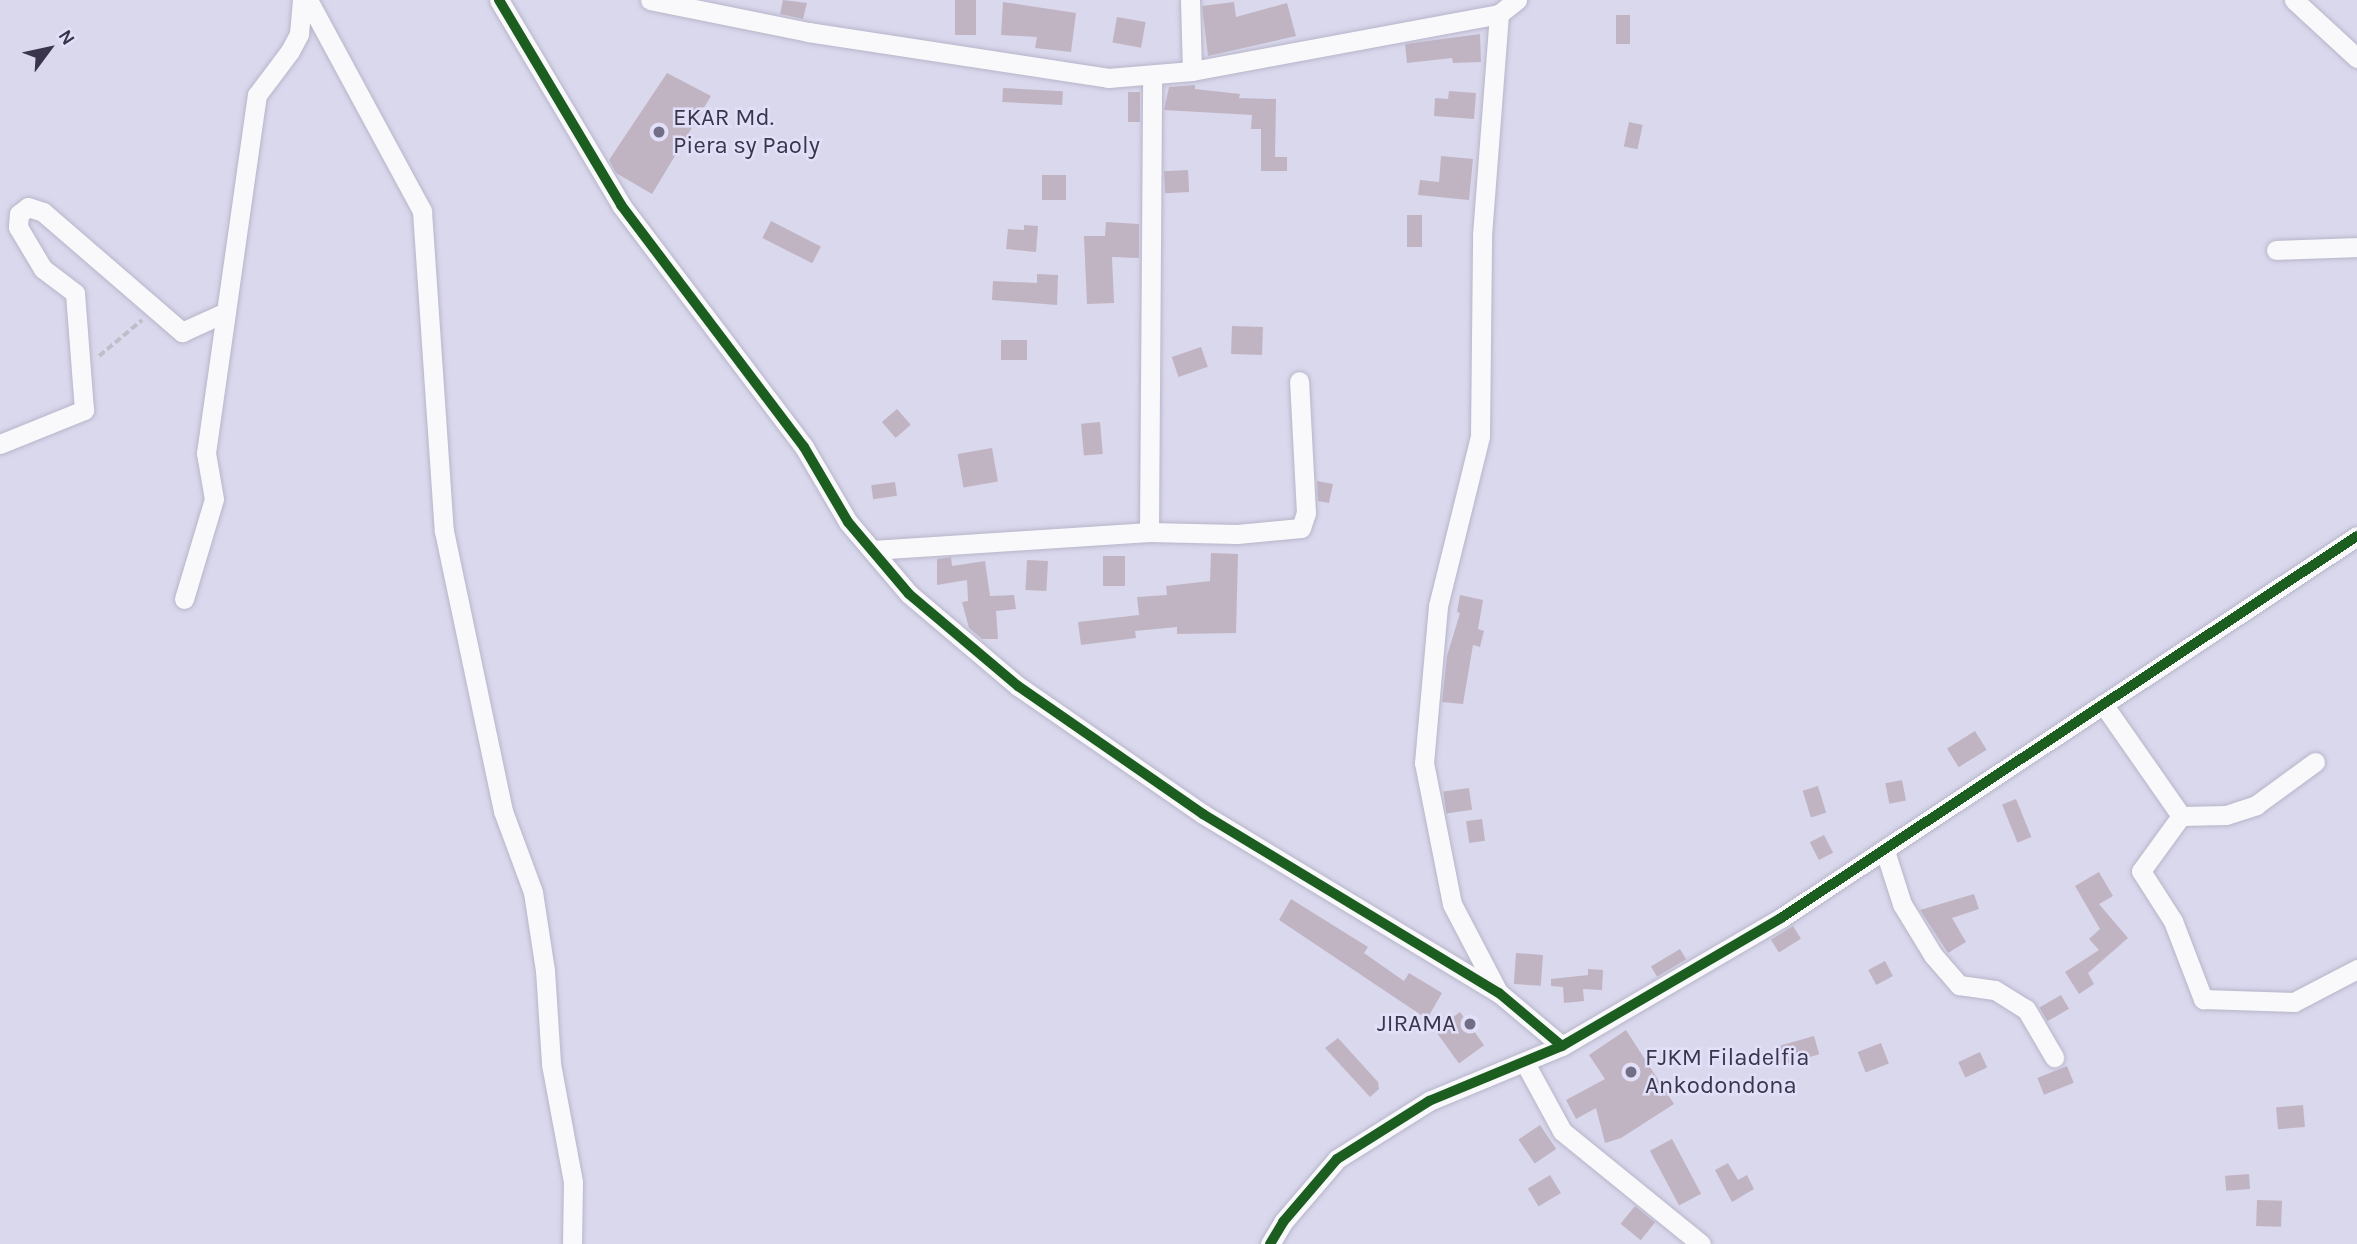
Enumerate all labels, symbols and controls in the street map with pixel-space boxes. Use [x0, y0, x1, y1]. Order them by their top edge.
north arrow [14, 14, 84, 84]
text: N [54, 26, 80, 49]
place label: EKAR Md. Piera sy Paoly [673, 104, 820, 160]
marker: EKAR Md. Piera sy Paoly [651, 124, 667, 140]
place label: JIRAMA [1377, 1010, 1456, 1038]
marker: JIRAMA [1462, 1016, 1478, 1032]
place label: FJKM Filadelfia Ankodondona [1645, 1044, 1809, 1100]
marker: FJKM Filadelfia Ankodondona [1623, 1064, 1639, 1080]

